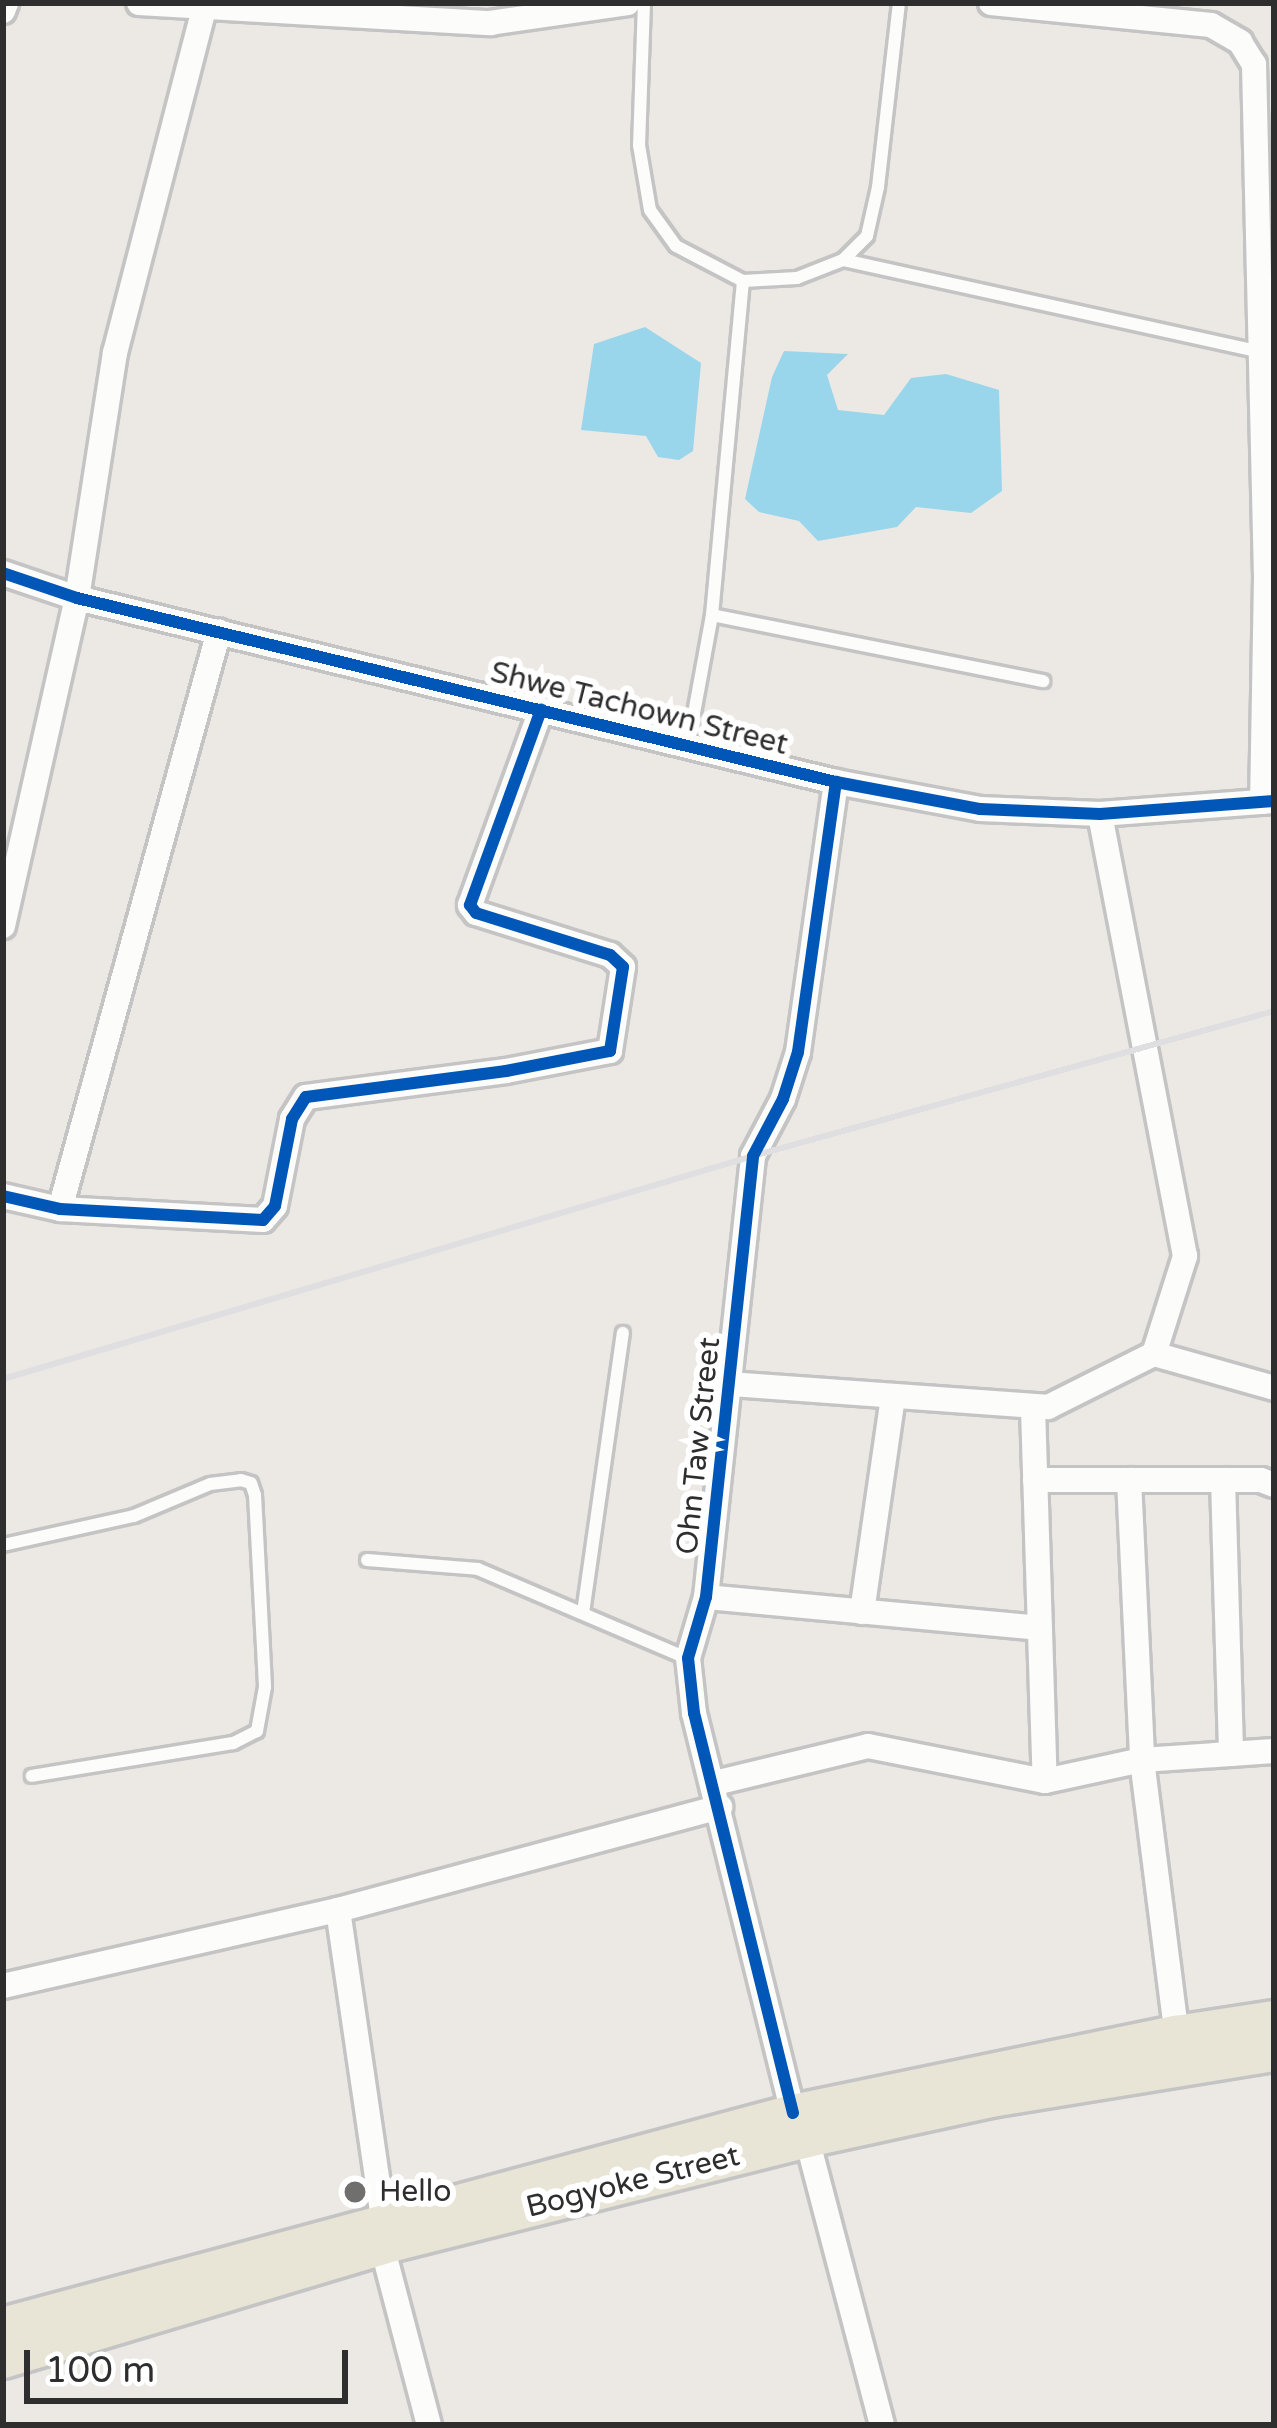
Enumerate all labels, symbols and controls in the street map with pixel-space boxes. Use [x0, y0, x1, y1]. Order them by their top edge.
street label: Shwe Tachown Street [487, 655, 791, 763]
street label: Ohn Taw Street [670, 1336, 728, 1556]
street label: Bogyoke Street [523, 2138, 743, 2226]
place label: Hello [379, 2174, 451, 2210]
marker: Hello [342, 2179, 368, 2205]
scale bar [30, 2326, 354, 2400]
text: 100 m [45, 2349, 155, 2392]

